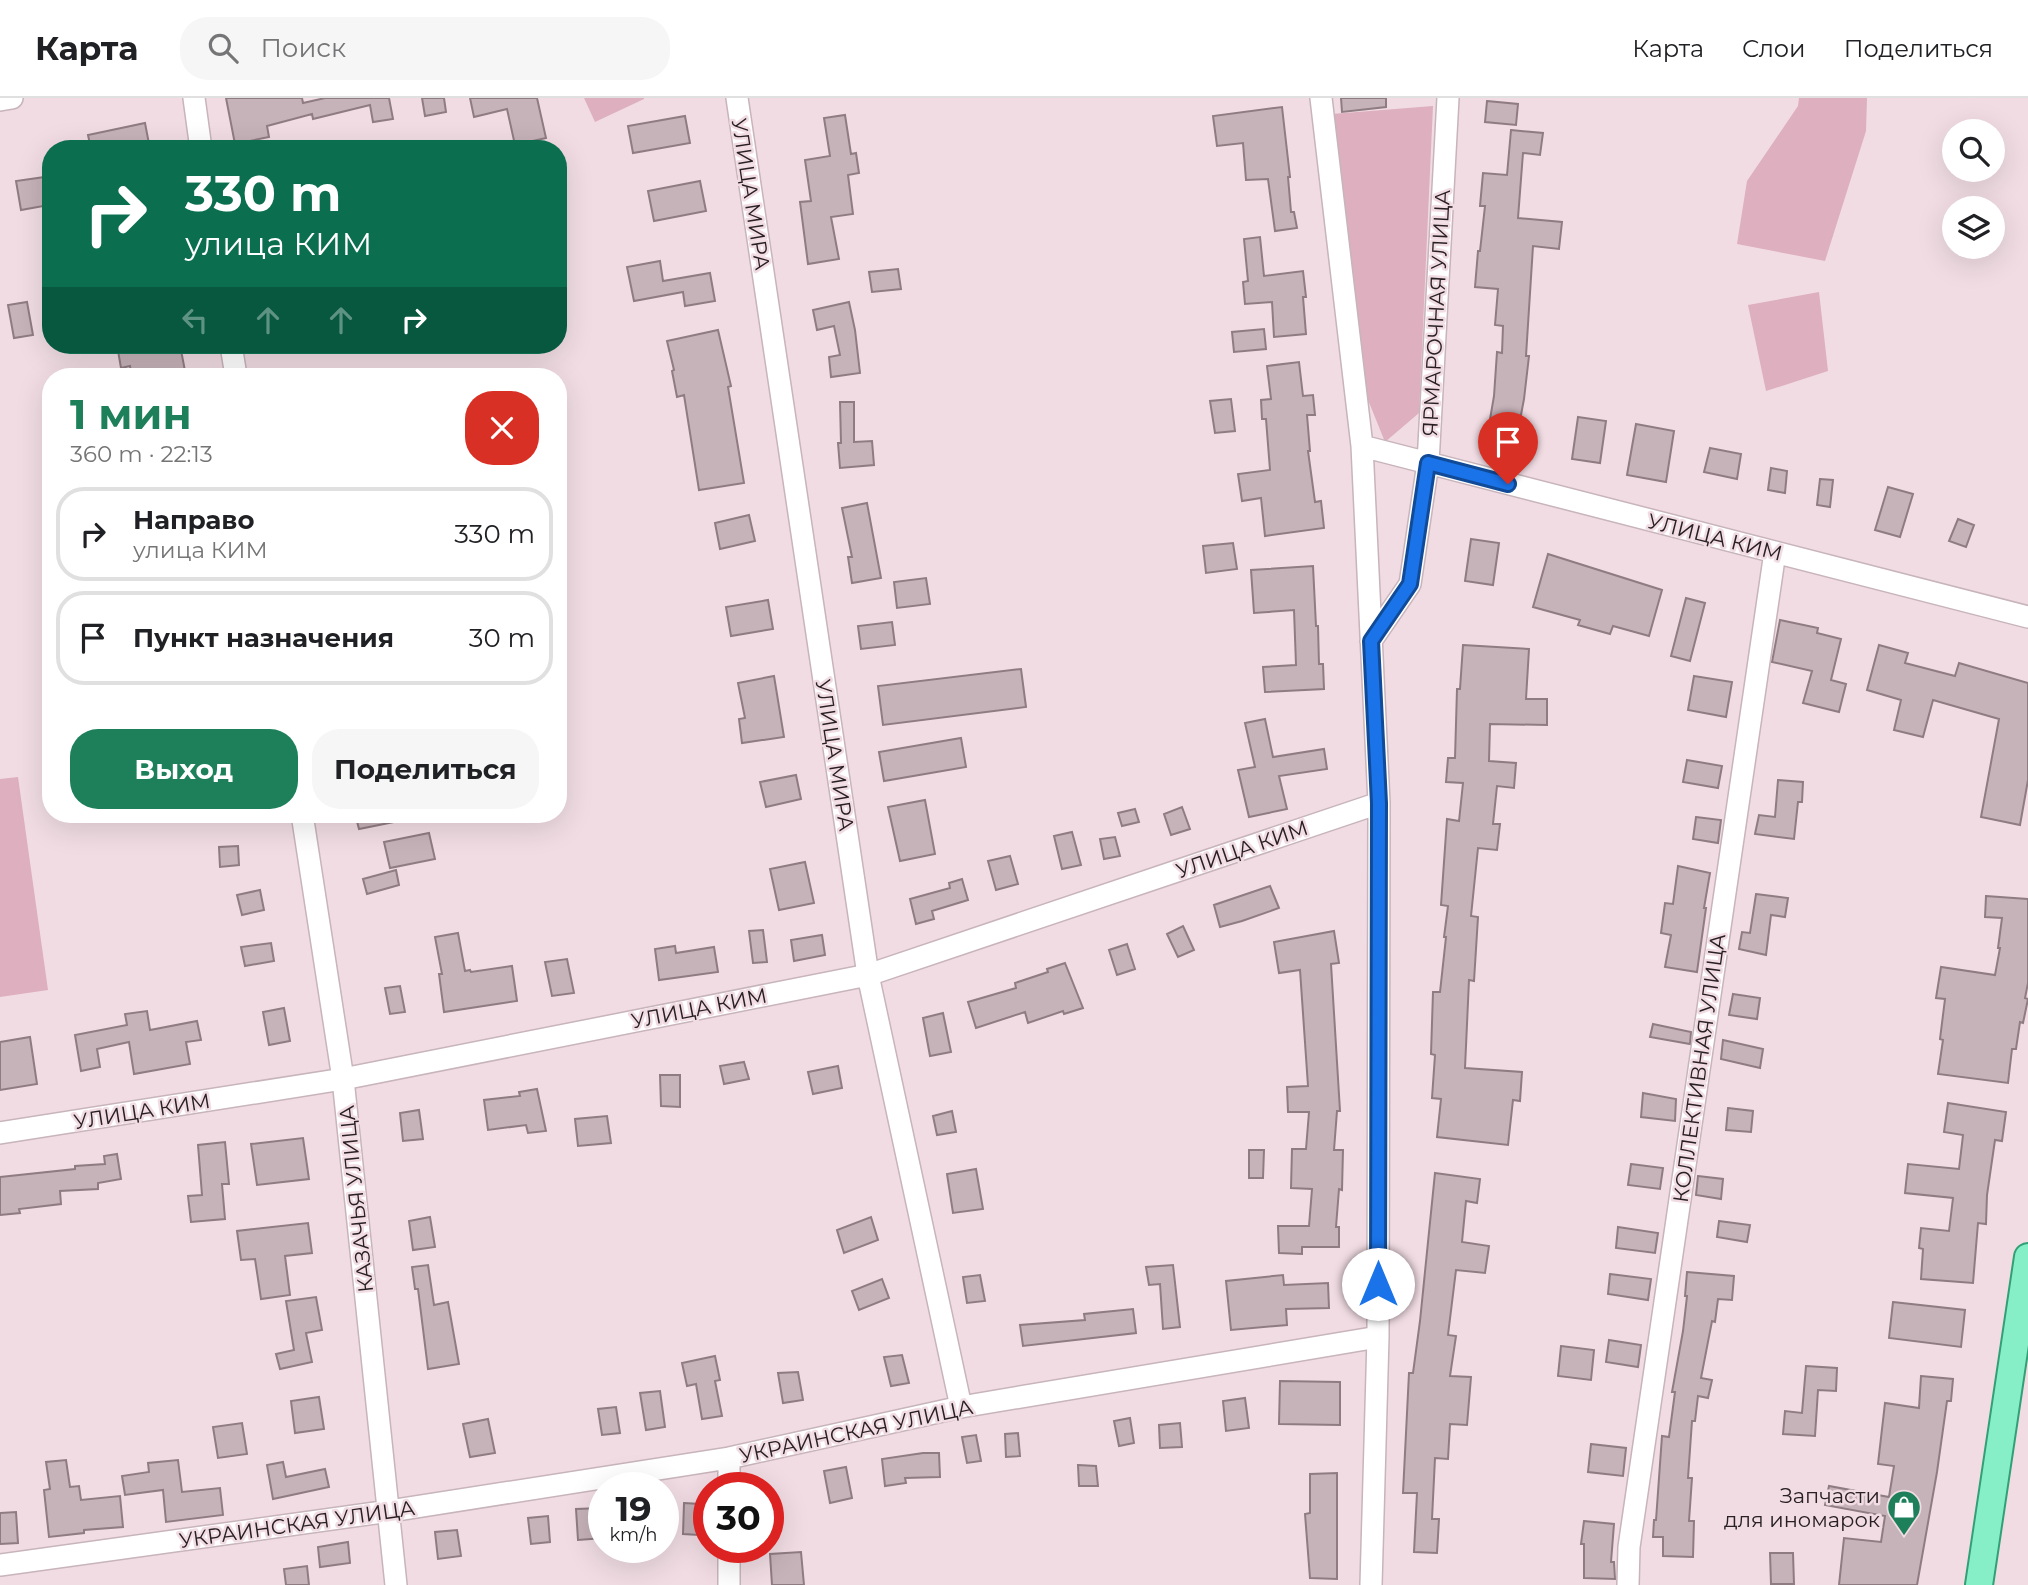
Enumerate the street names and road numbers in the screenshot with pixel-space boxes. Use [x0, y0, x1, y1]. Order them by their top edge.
street label: УЛИЦА МИРА [727, 116, 775, 272]
street label: ЯРМАРОЧНАЯ УЛИЦА [1417, 188, 1455, 437]
street label: УЛИЦА КИМ [1645, 508, 1785, 566]
street label: УЛИЦА МИРА [811, 677, 859, 833]
street label: УЛИЦА КИМ [1173, 815, 1311, 883]
street label: КОЛЛЕКТИВНАЯ УЛИЦА [1668, 932, 1730, 1204]
street label: УЛИЦА КИМ [629, 983, 769, 1033]
street label: УЛИЦА КИМ [72, 1088, 212, 1134]
street label: КАЗАЧЬЯ УЛИЦА [334, 1104, 378, 1294]
street label: УКРАИНСКАЯ УЛИЦА [737, 1394, 975, 1468]
street label: УКРАИНСКАЯ УЛИЦА [177, 1495, 417, 1553]

